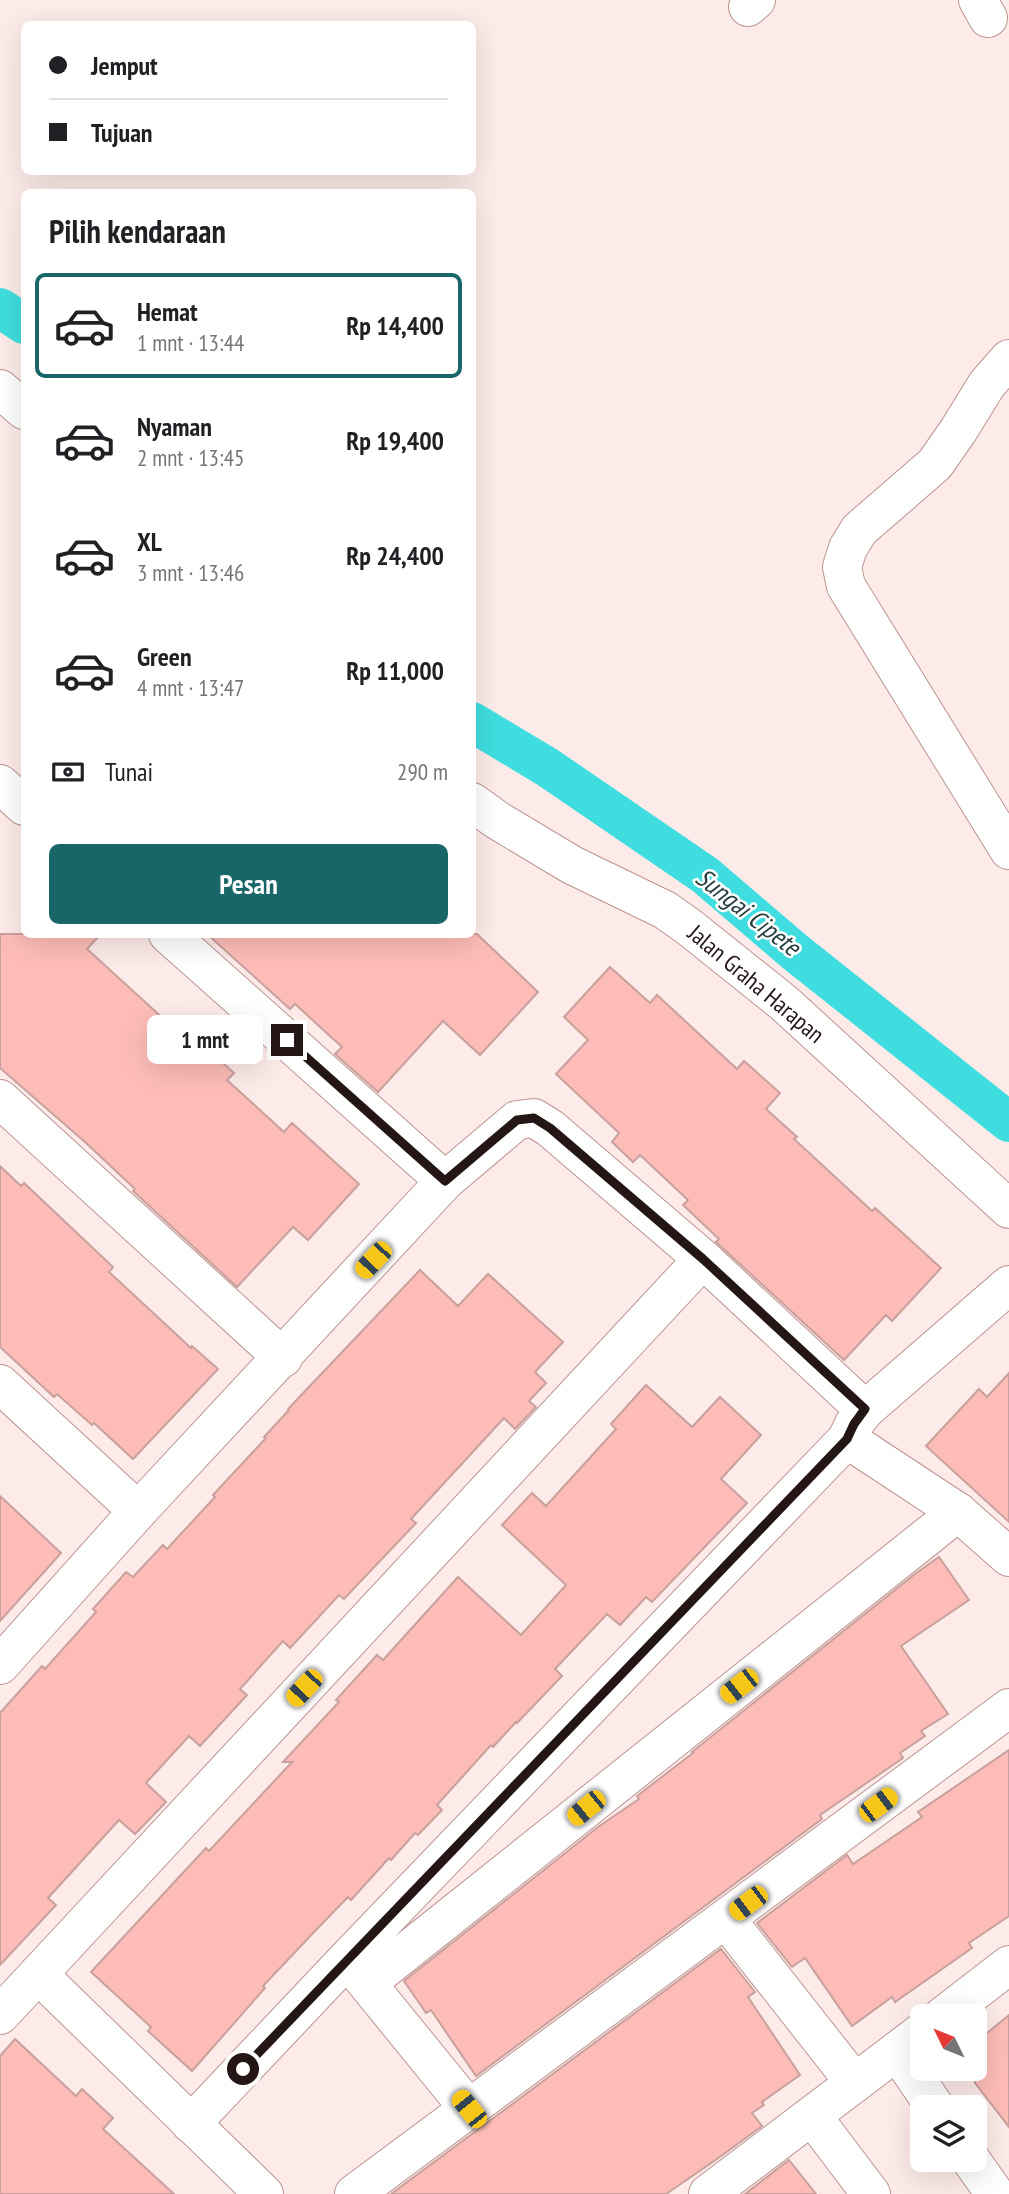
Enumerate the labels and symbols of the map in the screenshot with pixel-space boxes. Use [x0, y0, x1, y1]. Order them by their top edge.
water label: Sungai Cipete [689, 860, 809, 964]
street label: Jalan Graha Harapan [681, 917, 831, 1050]
callout: 1 mnt [147, 1016, 262, 1064]
route end [271, 1024, 303, 1056]
car [351, 1237, 396, 1283]
car [282, 1665, 327, 1711]
car [716, 1665, 763, 1707]
car [855, 1784, 902, 1826]
car [564, 1787, 609, 1829]
car [725, 1882, 772, 1924]
north arrow [910, 2004, 987, 2081]
route start [227, 2053, 259, 2085]
car [448, 2086, 491, 2132]

